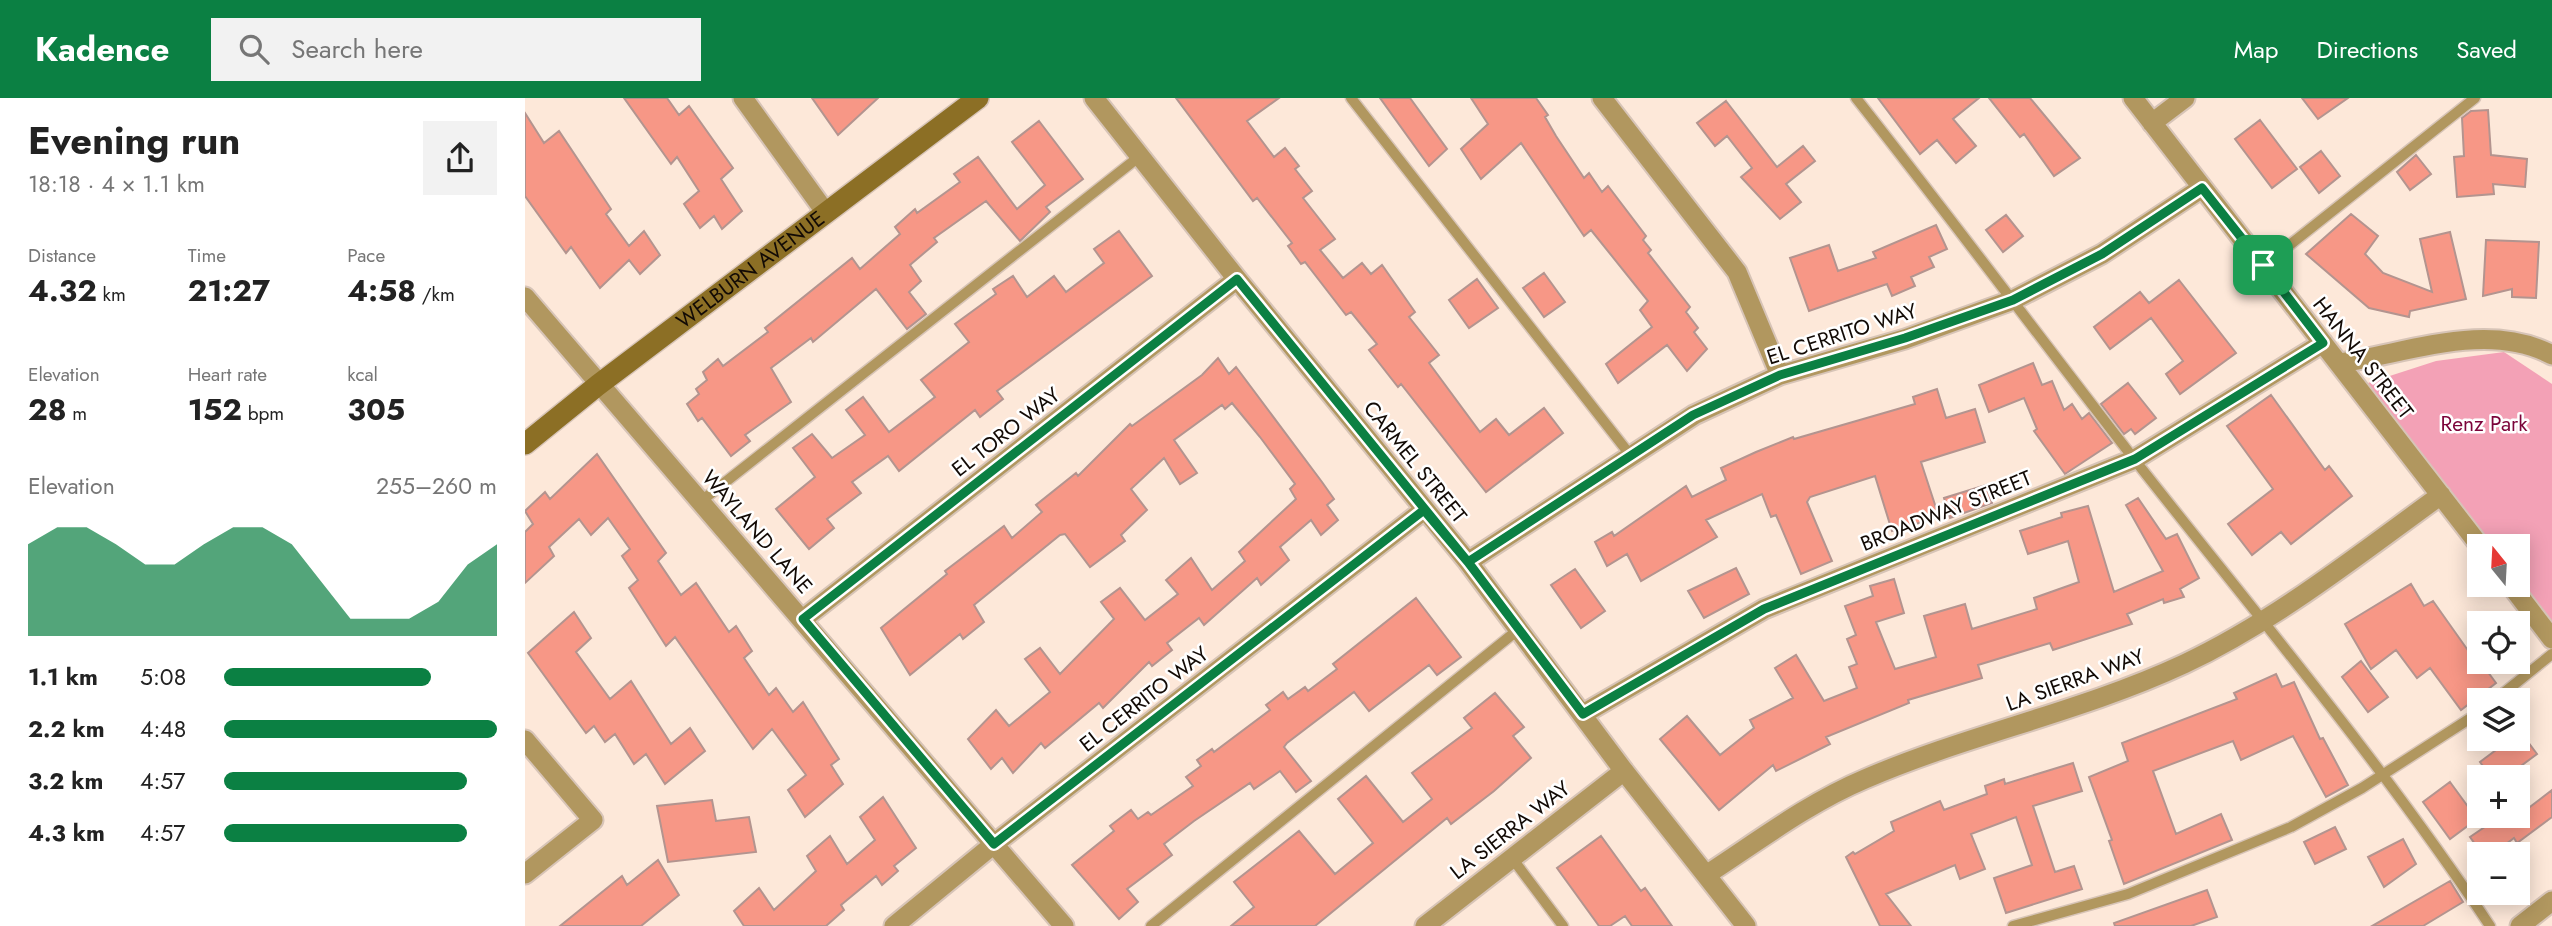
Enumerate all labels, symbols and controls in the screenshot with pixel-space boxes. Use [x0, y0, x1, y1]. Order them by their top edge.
search box [211, 18, 701, 81]
text: Kadence [35, 26, 169, 73]
icon: search [235, 30, 273, 68]
text: Search here [291, 30, 423, 68]
text: Map [2234, 32, 2279, 67]
text: Directions [2317, 32, 2418, 67]
text: Saved [2456, 32, 2517, 67]
text: Evening run [28, 113, 240, 168]
button: share [423, 121, 497, 195]
text: 18:18 · 4 × 1.1 km [28, 167, 205, 201]
street label: WELBURN AVENUE [670, 204, 831, 336]
pin [2233, 235, 2293, 295]
text: Distance [28, 242, 96, 269]
text: Time [188, 242, 226, 269]
text: Pace [347, 242, 385, 269]
icon: arrive [2244, 246, 2282, 284]
text: 4.32 [28, 269, 97, 312]
text: 21:27 [188, 269, 270, 312]
text: 4:58 [347, 269, 416, 312]
text: km [97, 281, 126, 308]
text: /km [416, 281, 455, 308]
street label: HANNA STREET [2306, 291, 2420, 426]
street label: EL CERRITO WAY [1763, 296, 1921, 372]
text: Elevation [28, 361, 100, 388]
text: Heart rate [188, 361, 267, 388]
text: kcal [347, 361, 378, 388]
street label: EL TORO WAY [945, 380, 1067, 484]
text: 28 [28, 388, 67, 431]
text: 152 [188, 388, 242, 431]
text: 305 [347, 388, 405, 431]
street label: CARMEL STREET [1356, 394, 1474, 530]
text: m [67, 400, 87, 427]
text: bpm [242, 400, 284, 427]
park label: Renz Park [2441, 409, 2528, 439]
street label: BROADWAY STREET [1856, 463, 2036, 559]
street label: WAYLAND LANE [695, 464, 819, 600]
text: Elevation [28, 469, 115, 503]
text: 255–260 m [376, 469, 497, 503]
north arrow [2467, 534, 2531, 597]
map controls [2467, 534, 2530, 905]
button: locate [2467, 611, 2530, 674]
street label: EL CERRITO WAY [1073, 639, 1215, 759]
street label: LA SIERRA WAY [2002, 641, 2148, 719]
text: 1.1 km [28, 660, 98, 694]
text: 5:08 [140, 660, 186, 694]
button: layers [2467, 688, 2530, 751]
text: 2.2 km [28, 712, 105, 746]
text: 4:48 [140, 712, 186, 746]
text: 3.2 km [28, 764, 103, 798]
text: 4:57 [140, 764, 185, 798]
button: + [2467, 765, 2530, 828]
street label: LA SIERRA WAY [1444, 773, 1577, 886]
text: 4.3 km [28, 816, 105, 850]
text: 4:57 [140, 816, 185, 850]
button: − [2467, 842, 2530, 905]

